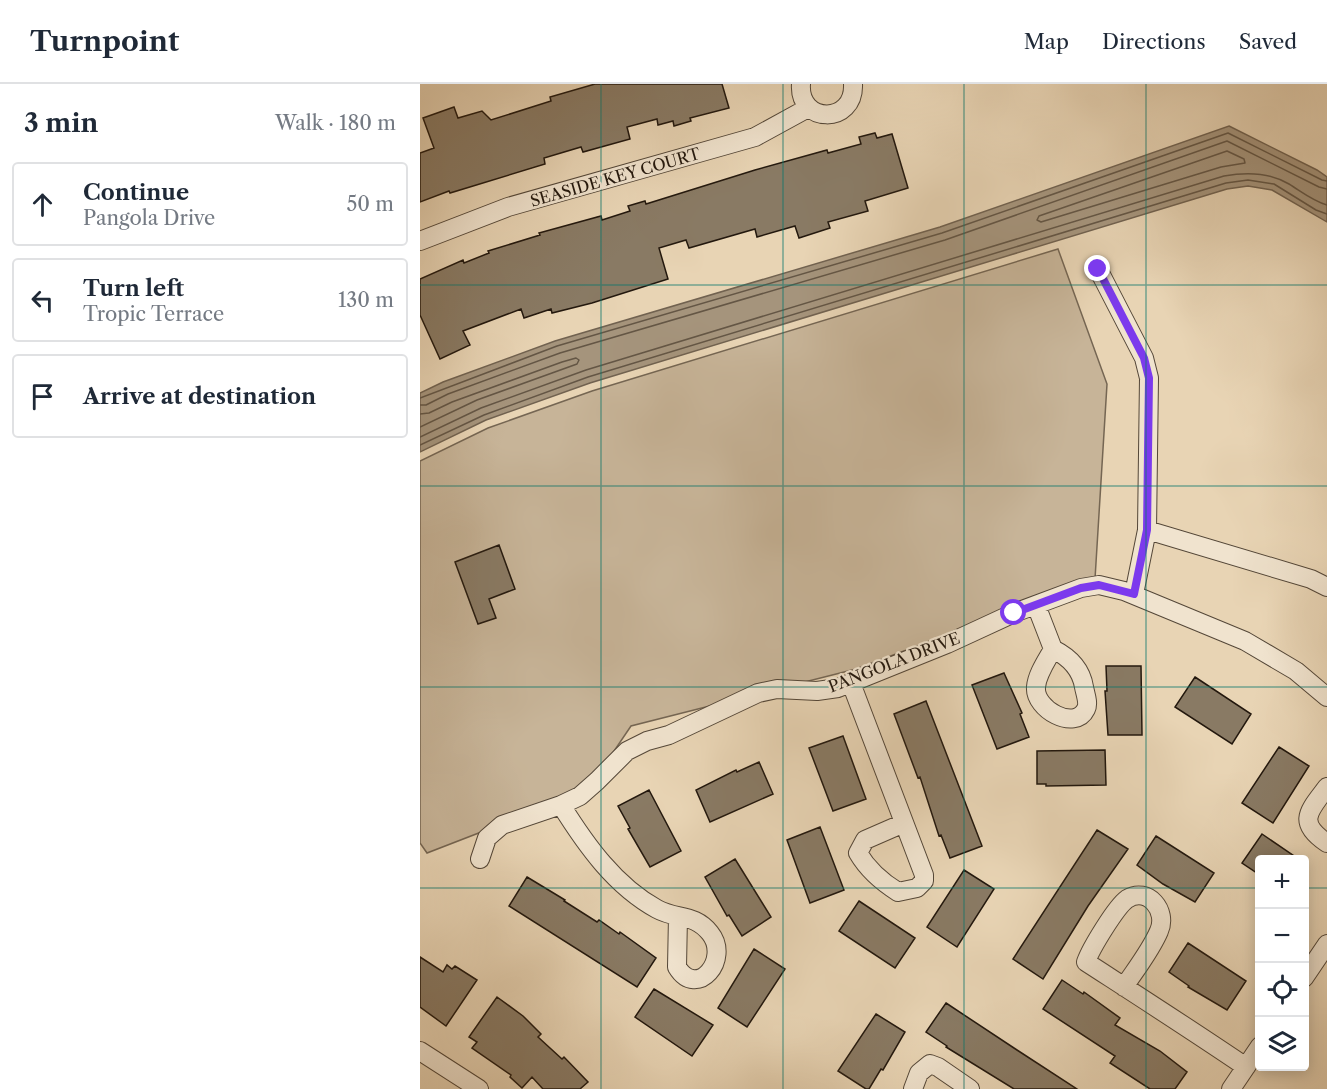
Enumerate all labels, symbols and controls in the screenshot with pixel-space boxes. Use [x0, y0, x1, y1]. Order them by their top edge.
text: Turnpoint [30, 24, 179, 58]
text: Map [1024, 29, 1069, 54]
text: Directions [1102, 29, 1206, 54]
text: Saved [1239, 29, 1297, 54]
text: 3 min [24, 107, 98, 139]
text: Walk · 180 m [275, 111, 396, 135]
street label: SEASIDE KEY COURT [528, 143, 702, 211]
text: Continue [83, 179, 189, 206]
icon: ahead [26, 188, 59, 221]
text: 50 m [347, 192, 394, 216]
text: Pangola Drive [83, 206, 215, 230]
route end [1084, 255, 1110, 281]
text: Turn left [83, 275, 184, 302]
icon: left [26, 284, 59, 317]
text: 130 m [338, 288, 394, 312]
text: Tropic Terrace [83, 302, 224, 326]
icon: arrive [26, 380, 59, 413]
text: Arrive at destination [83, 383, 316, 410]
route start [1000, 599, 1026, 625]
street label: PANGOLA DRIVE [825, 628, 963, 696]
map controls [1255, 855, 1309, 1071]
button: + [1255, 855, 1309, 909]
button: − [1255, 909, 1309, 963]
button: locate [1255, 963, 1309, 1017]
button: layers [1255, 1017, 1309, 1071]

